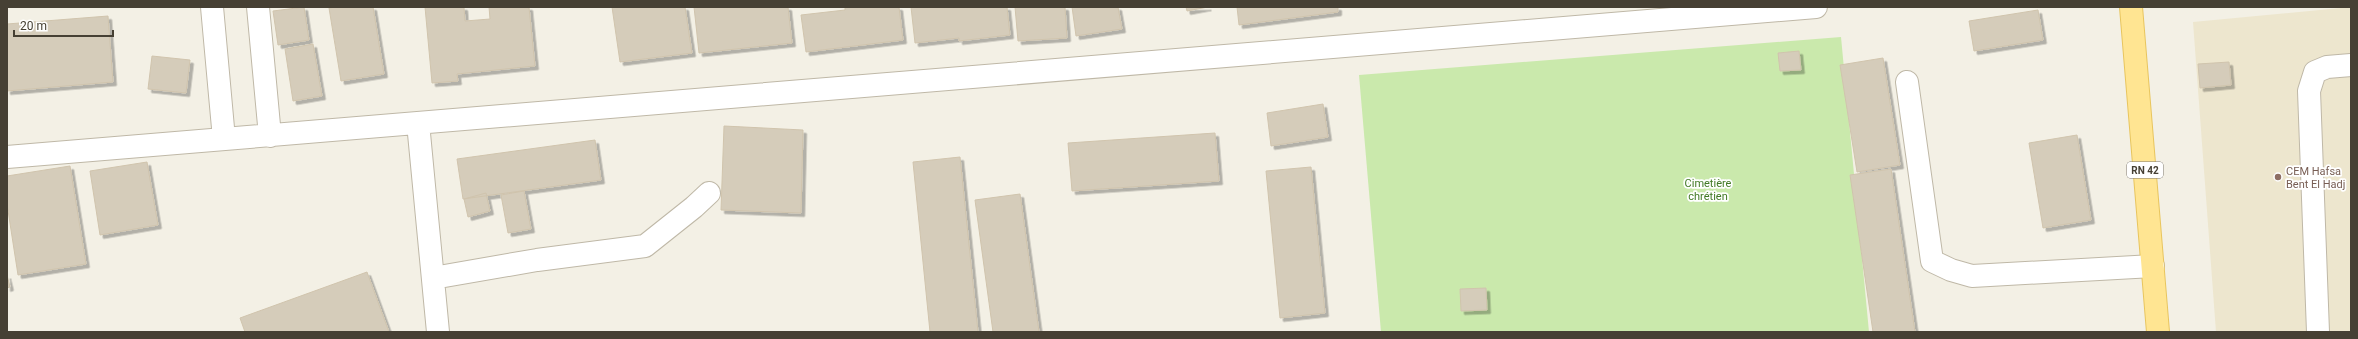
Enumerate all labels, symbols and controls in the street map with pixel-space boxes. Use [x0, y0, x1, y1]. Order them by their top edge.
scale bar [14, 12, 113, 38]
text: 20 m [20, 19, 47, 33]
road number: RN 42 [2127, 162, 2163, 178]
place label: CEM Hafsa Bent El Hadj [2286, 165, 2345, 191]
marker: CEM Hafsa Bent El Hadj [2273, 172, 2283, 182]
park label: Cimetière chrétien [1685, 177, 1732, 203]

